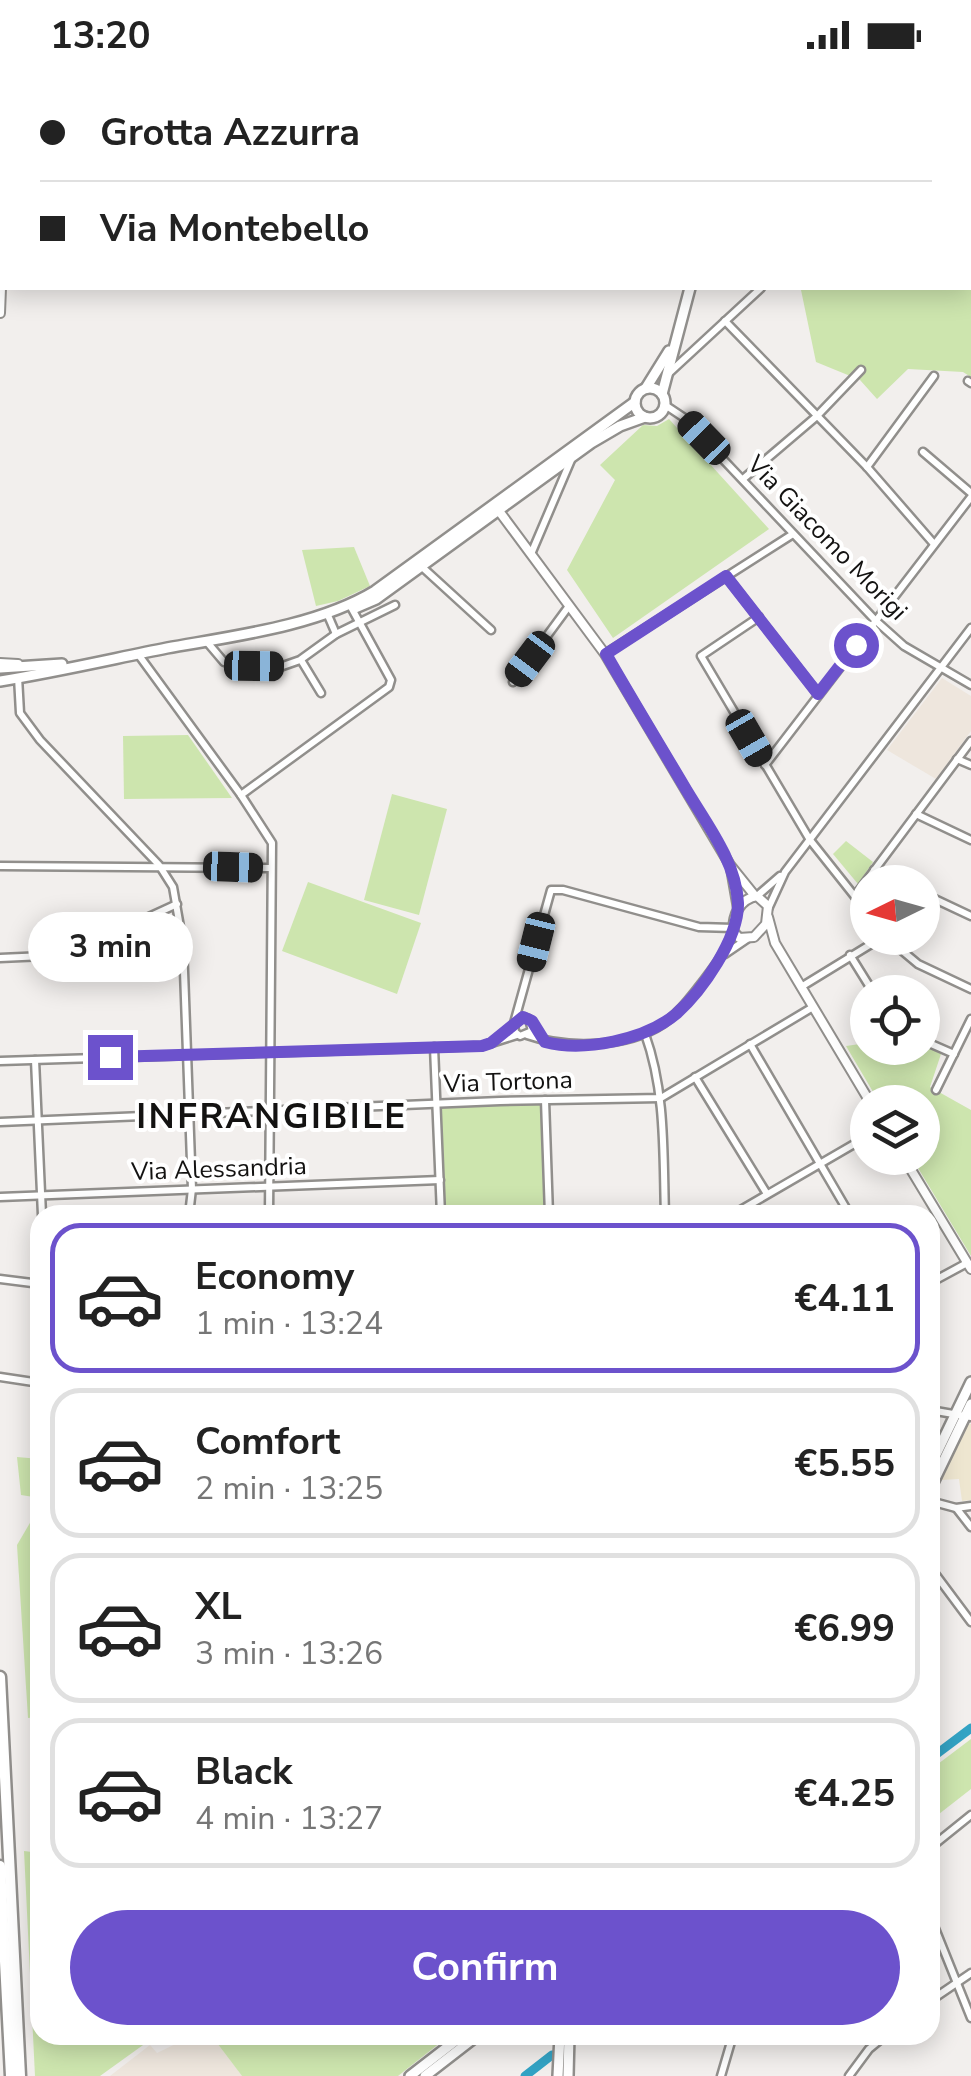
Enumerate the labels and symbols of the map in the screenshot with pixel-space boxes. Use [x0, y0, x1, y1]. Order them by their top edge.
car [672, 406, 736, 470]
street label: Via Giacomo Morigi [739, 447, 915, 628]
route start [834, 623, 879, 668]
car [500, 626, 560, 692]
car [224, 650, 284, 682]
car [721, 705, 777, 771]
car [202, 851, 264, 883]
north arrow [850, 865, 940, 955]
car [514, 909, 558, 975]
callout: 3 min [28, 912, 192, 982]
route end [88, 1035, 133, 1080]
street label: Via Tortona [442, 1063, 573, 1101]
district label: INFRANGIBILE [136, 1093, 408, 1140]
street label: Via Alessandria [130, 1149, 307, 1189]

